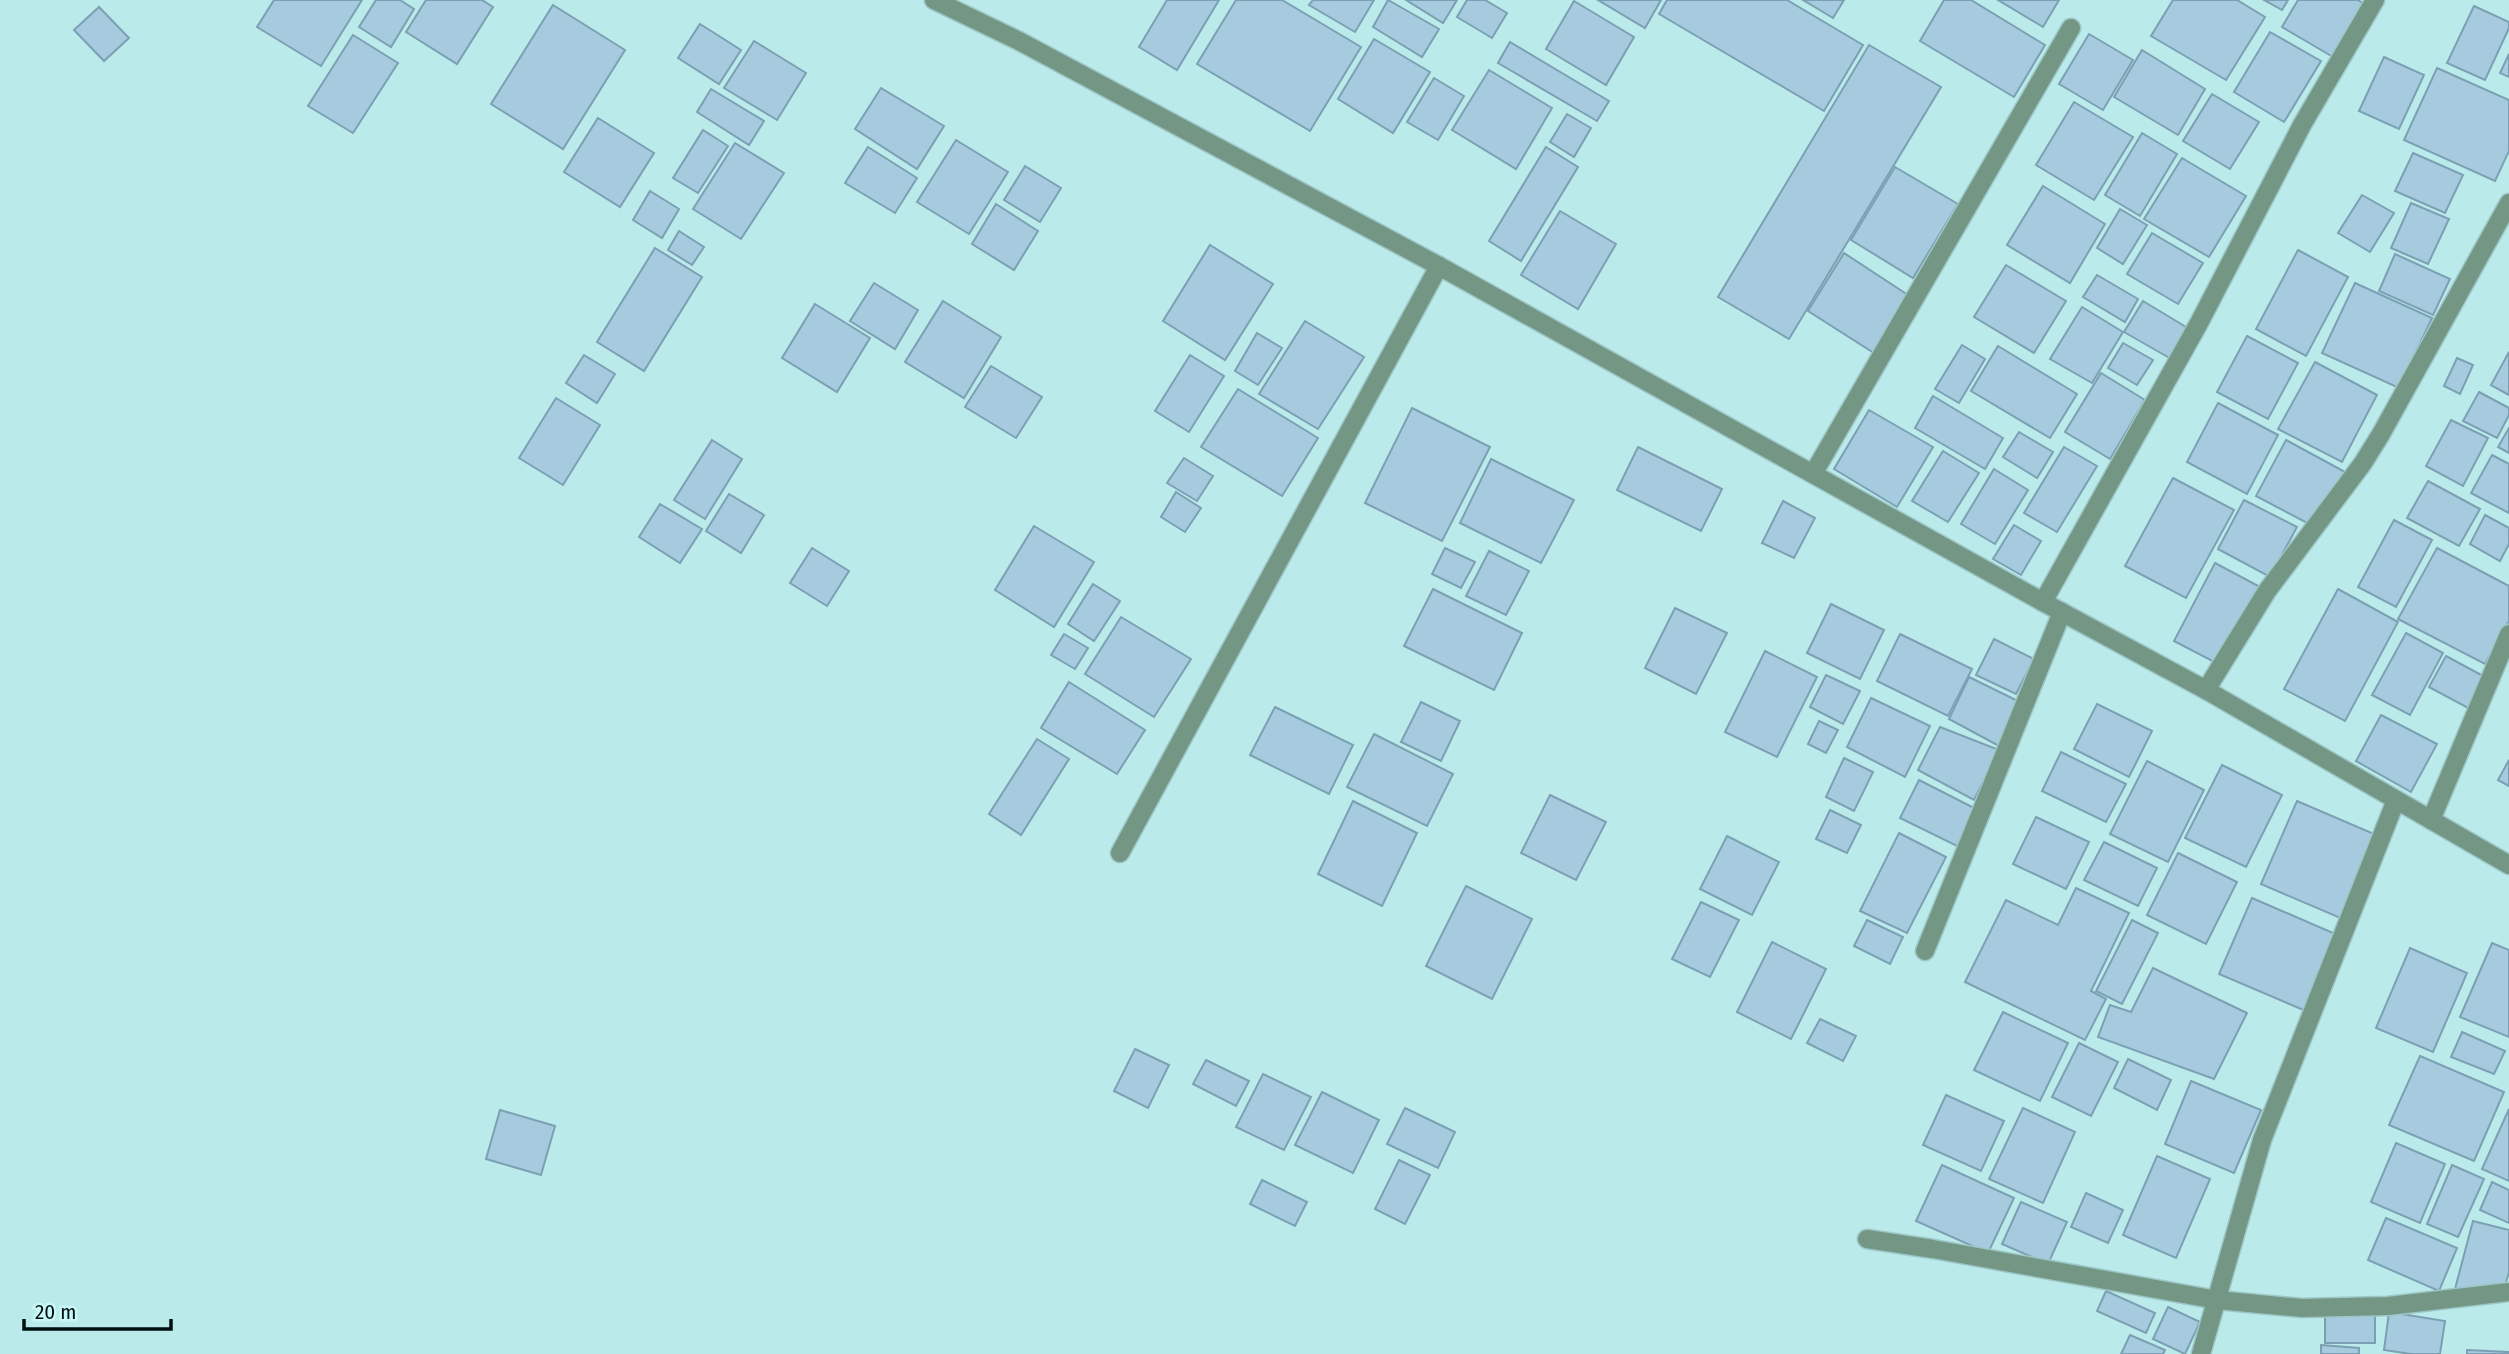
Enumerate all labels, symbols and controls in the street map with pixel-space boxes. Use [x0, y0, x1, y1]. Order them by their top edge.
scale bar [24, 1288, 172, 1332]
text: 20 m [35, 1299, 76, 1325]

